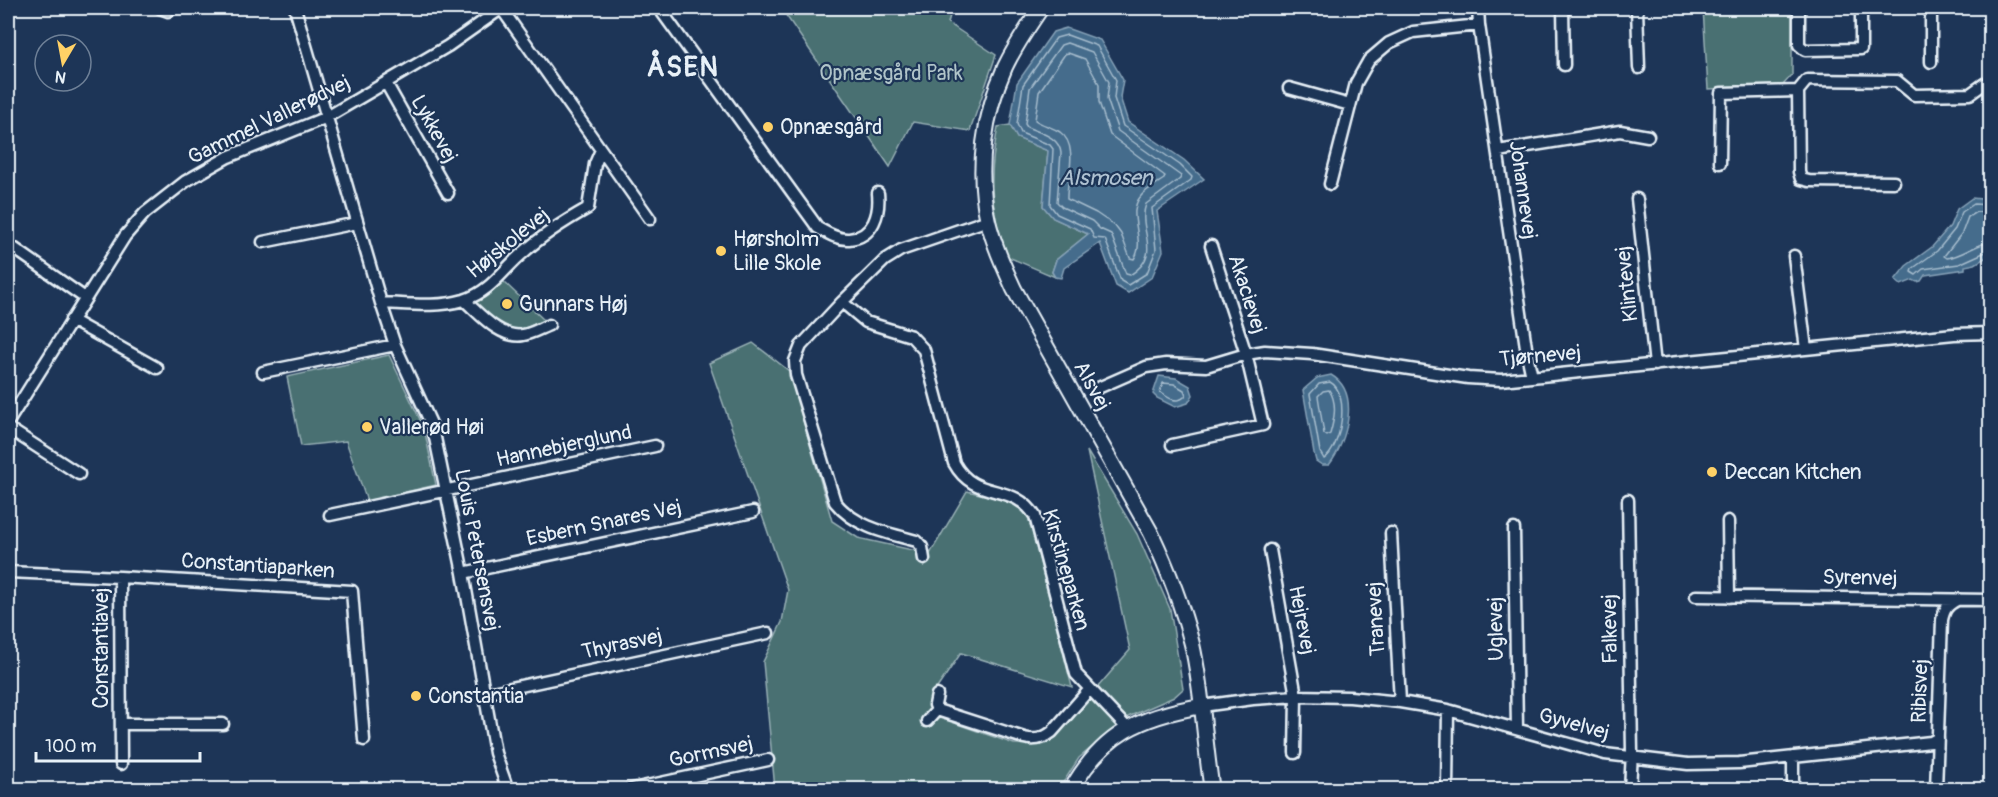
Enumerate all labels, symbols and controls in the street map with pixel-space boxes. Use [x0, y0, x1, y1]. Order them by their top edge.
north arrow [33, 33, 93, 93]
district label: ÅSEN [647, 49, 719, 84]
park label: Opnæsgård Park [819, 60, 963, 87]
text: N [53, 66, 68, 88]
street label: Gammel Vallerødvej [183, 69, 355, 171]
street label: Lykkevej [404, 90, 464, 168]
place label: Opnæsgård [780, 114, 882, 141]
marker: Opnæsgård [761, 120, 775, 134]
street label: Johannevej [1503, 139, 1543, 241]
water label: Alsmosen [1059, 164, 1154, 192]
street label: Højskolevej [461, 201, 555, 285]
place label: Hørsholm Lille Skole [733, 226, 822, 277]
marker: Hørsholm Lille Skole [714, 244, 728, 258]
street label: Klintevej [1610, 245, 1644, 323]
street label: Akacievej [1222, 251, 1272, 337]
place label: Gunnars Høj [519, 291, 628, 318]
marker: Gunnars Høj [500, 297, 514, 311]
street label: Tjørnevej [1498, 339, 1582, 373]
street label: Alsvej [1067, 356, 1117, 416]
place label: Vallerød Høi [379, 414, 484, 441]
street label: Hannebjerglund [494, 418, 634, 474]
marker: Vallerød Høi [360, 420, 374, 434]
place label: Deccan Kitchen [1724, 459, 1862, 486]
marker: Deccan Kitchen [1705, 465, 1719, 479]
street label: Louis Petersensvej [448, 467, 506, 633]
street label: Esbern Snares Vej [524, 493, 684, 553]
street label: Kirstineparken [1036, 506, 1096, 634]
street label: Constantiaparken [180, 547, 336, 585]
street label: Syrenvej [1822, 564, 1898, 592]
street label: Tranevej [1361, 581, 1391, 657]
street label: Hejrevej [1282, 583, 1322, 657]
street label: Constantiavej [88, 588, 115, 708]
street label: Falkevej [1596, 594, 1624, 664]
street label: Uglevej [1482, 597, 1510, 661]
street label: Thyrasvej [579, 622, 665, 666]
street label: Ribisvej [1905, 659, 1935, 723]
place label: Constantia [428, 683, 524, 710]
marker: Constantia [409, 689, 423, 703]
street label: Gyvelvej [1536, 702, 1612, 746]
scale bar [36, 725, 200, 763]
street label: Gormsvej [667, 730, 755, 774]
text: 100 m [45, 735, 97, 758]

